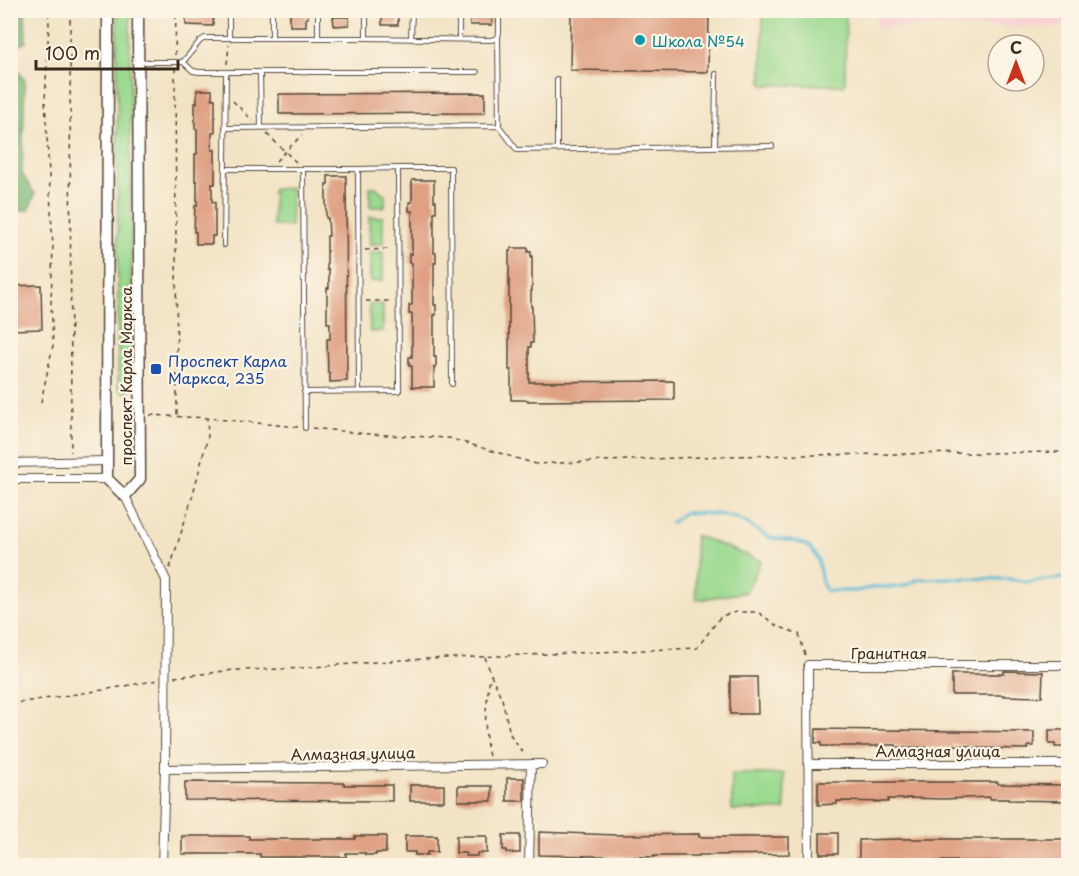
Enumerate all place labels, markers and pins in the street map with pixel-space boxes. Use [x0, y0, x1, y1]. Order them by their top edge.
place label: Школа №54 [652, 29, 745, 52]
marker: Школа №54 [633, 33, 647, 47]
place label: Проспект Карла Маркса, 235 [168, 349, 288, 389]
marker: Проспект Карла Маркса, 235 [149, 362, 163, 376]

